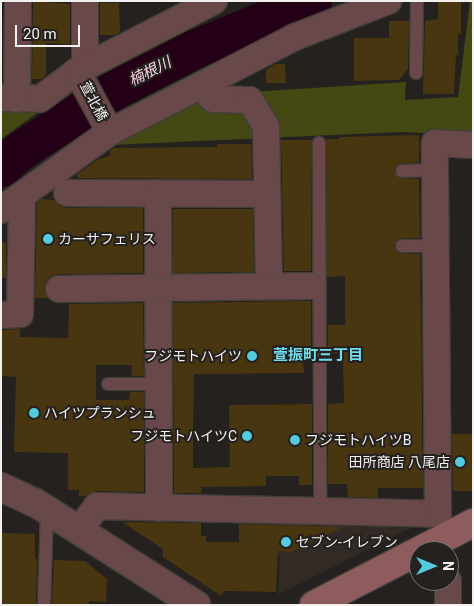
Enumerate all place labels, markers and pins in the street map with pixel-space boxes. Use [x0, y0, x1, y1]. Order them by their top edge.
place label: カーサフェリス [58, 231, 156, 247]
marker: カーサフェリス [42, 233, 54, 245]
place label: フジモトハイツ [144, 348, 242, 364]
marker: フジモトハイツ [246, 350, 258, 362]
place label: ハイツプランシュ [44, 405, 156, 421]
marker: ハイツプランシュ [28, 407, 40, 419]
place label: フジモトハイツC [130, 428, 237, 444]
marker: フジモトハイツC [241, 430, 253, 442]
place label: フジモトハイツB [305, 432, 412, 448]
marker: フジモトハイツB [289, 434, 301, 446]
place label: 田所商店 八尾店 [349, 454, 450, 470]
marker: 田所商店 八尾店 [454, 456, 466, 468]
place label: セブン-イレブン [296, 534, 398, 550]
marker: セブン-イレブン [280, 536, 292, 548]

